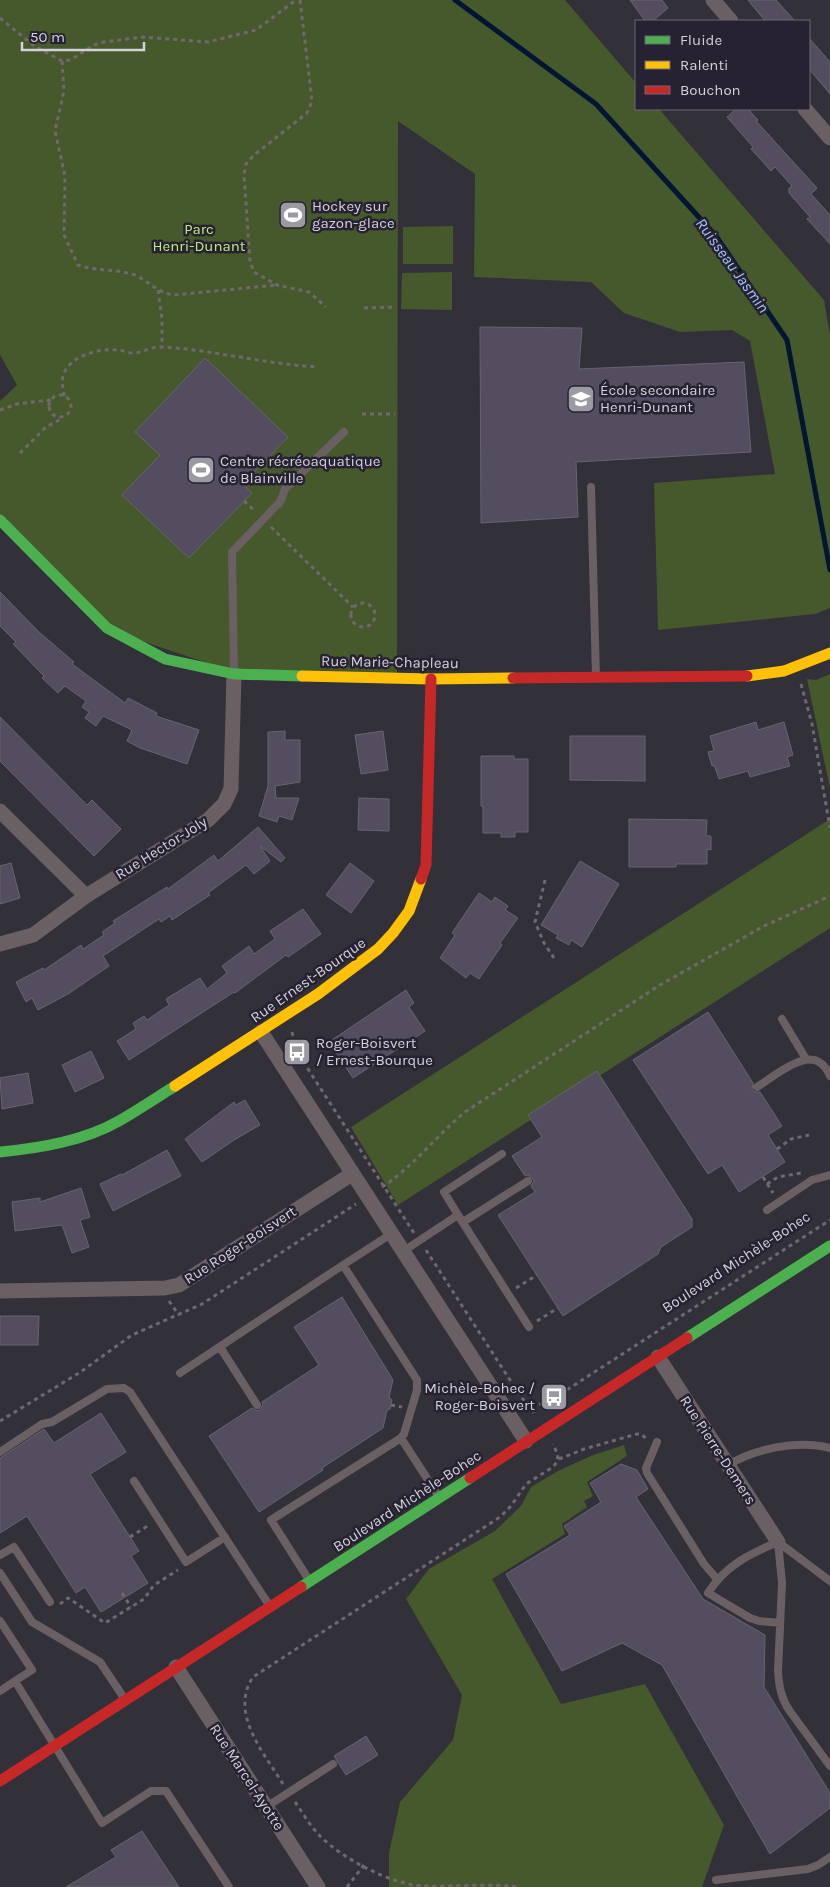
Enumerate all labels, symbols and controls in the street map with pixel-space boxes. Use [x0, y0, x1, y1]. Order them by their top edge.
scale bar [22, 20, 145, 52]
legend [635, 20, 810, 110]
text: 50 m [30, 28, 65, 46]
text: Fluide [680, 31, 722, 49]
text: Ralenti [680, 56, 729, 74]
text: Bouchon [680, 81, 741, 99]
place label: Hockey sur gazon-glace [312, 197, 395, 232]
sports icon: Hockey sur gazon-glace [278, 200, 308, 230]
water label: Ruisseau Jasmin [692, 214, 773, 316]
park label: Parc Henri-Dunant [153, 220, 246, 255]
place label: École secondaire Henri-Dunant [600, 381, 715, 416]
school or university icon: École secondaire Henri-Dunant [566, 384, 596, 414]
place label: Centre récréoaquatique de Blainville [220, 452, 381, 487]
sports icon: Centre récréoaquatique de Blainville [186, 455, 216, 485]
street label: Rue Marie-Chapleau [321, 652, 459, 672]
street label: Rue Hector-Joly [112, 813, 210, 883]
street label: Rue Ernest-Bourque [247, 933, 369, 1027]
place label: Roger-Boisvert / Ernest-Bourque [316, 1034, 433, 1069]
bus stop icon: Roger-Boisvert / Ernest-Bourque [282, 1037, 312, 1067]
street label: Rue Roger-Boisvert [181, 1202, 300, 1288]
street label: Boulevard Michèle-Bohec [659, 1207, 813, 1317]
place label: Michèle-Bohec / Roger-Boisvert [424, 1379, 535, 1414]
bus stop icon: Michèle-Bohec / Roger-Boisvert [539, 1382, 569, 1412]
street label: Rue Pierre-Demers [676, 1392, 760, 1508]
street label: Boulevard Michèle-Bohec [330, 1446, 484, 1556]
street label: Rue Marcel-Ayotte [206, 1720, 288, 1834]

